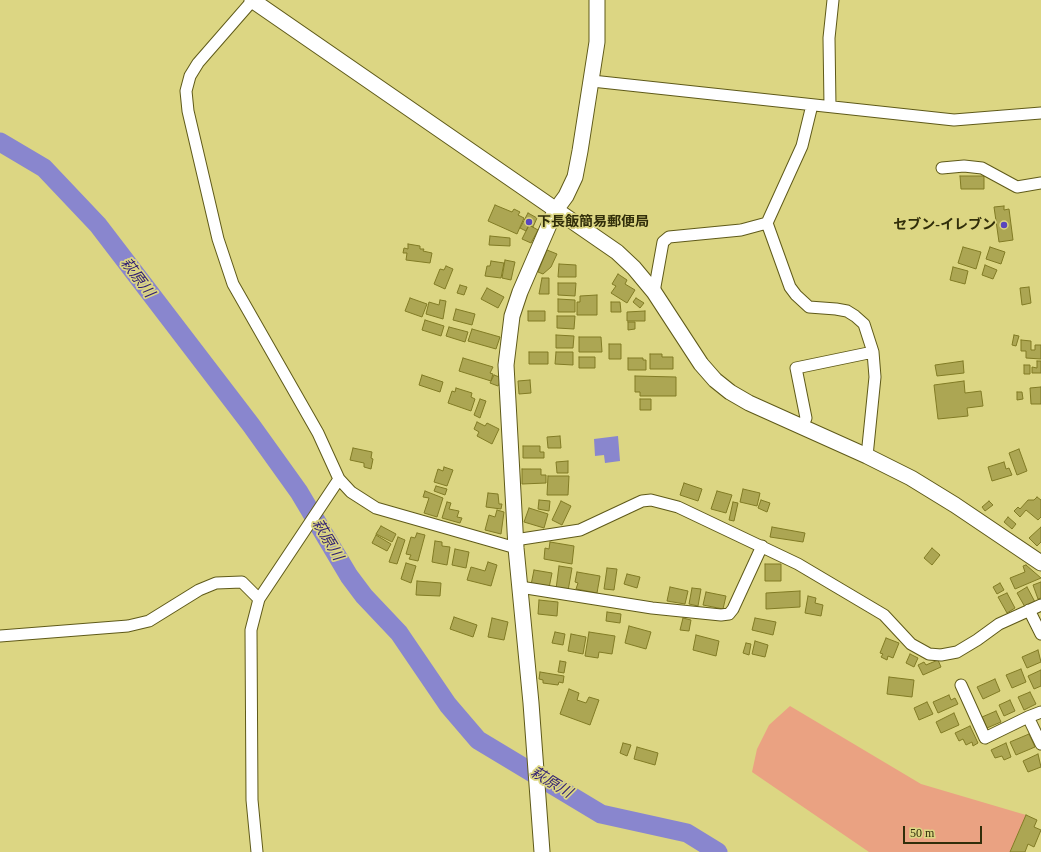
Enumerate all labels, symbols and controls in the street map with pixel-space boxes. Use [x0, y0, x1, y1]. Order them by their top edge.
place label: 下長飯簡易郵便局 [537, 214, 649, 230]
marker: 下長飯簡易郵便局 [524, 217, 534, 227]
place label: セブン-イレブン [893, 217, 996, 233]
marker: セブン-イレブン [999, 220, 1009, 230]
water label: 萩原川 [116, 255, 158, 301]
water label: 萩原川 [308, 516, 346, 564]
water label: 萩原川 [527, 764, 575, 802]
scale bar [905, 818, 984, 844]
text: 50 m [910, 826, 934, 840]

